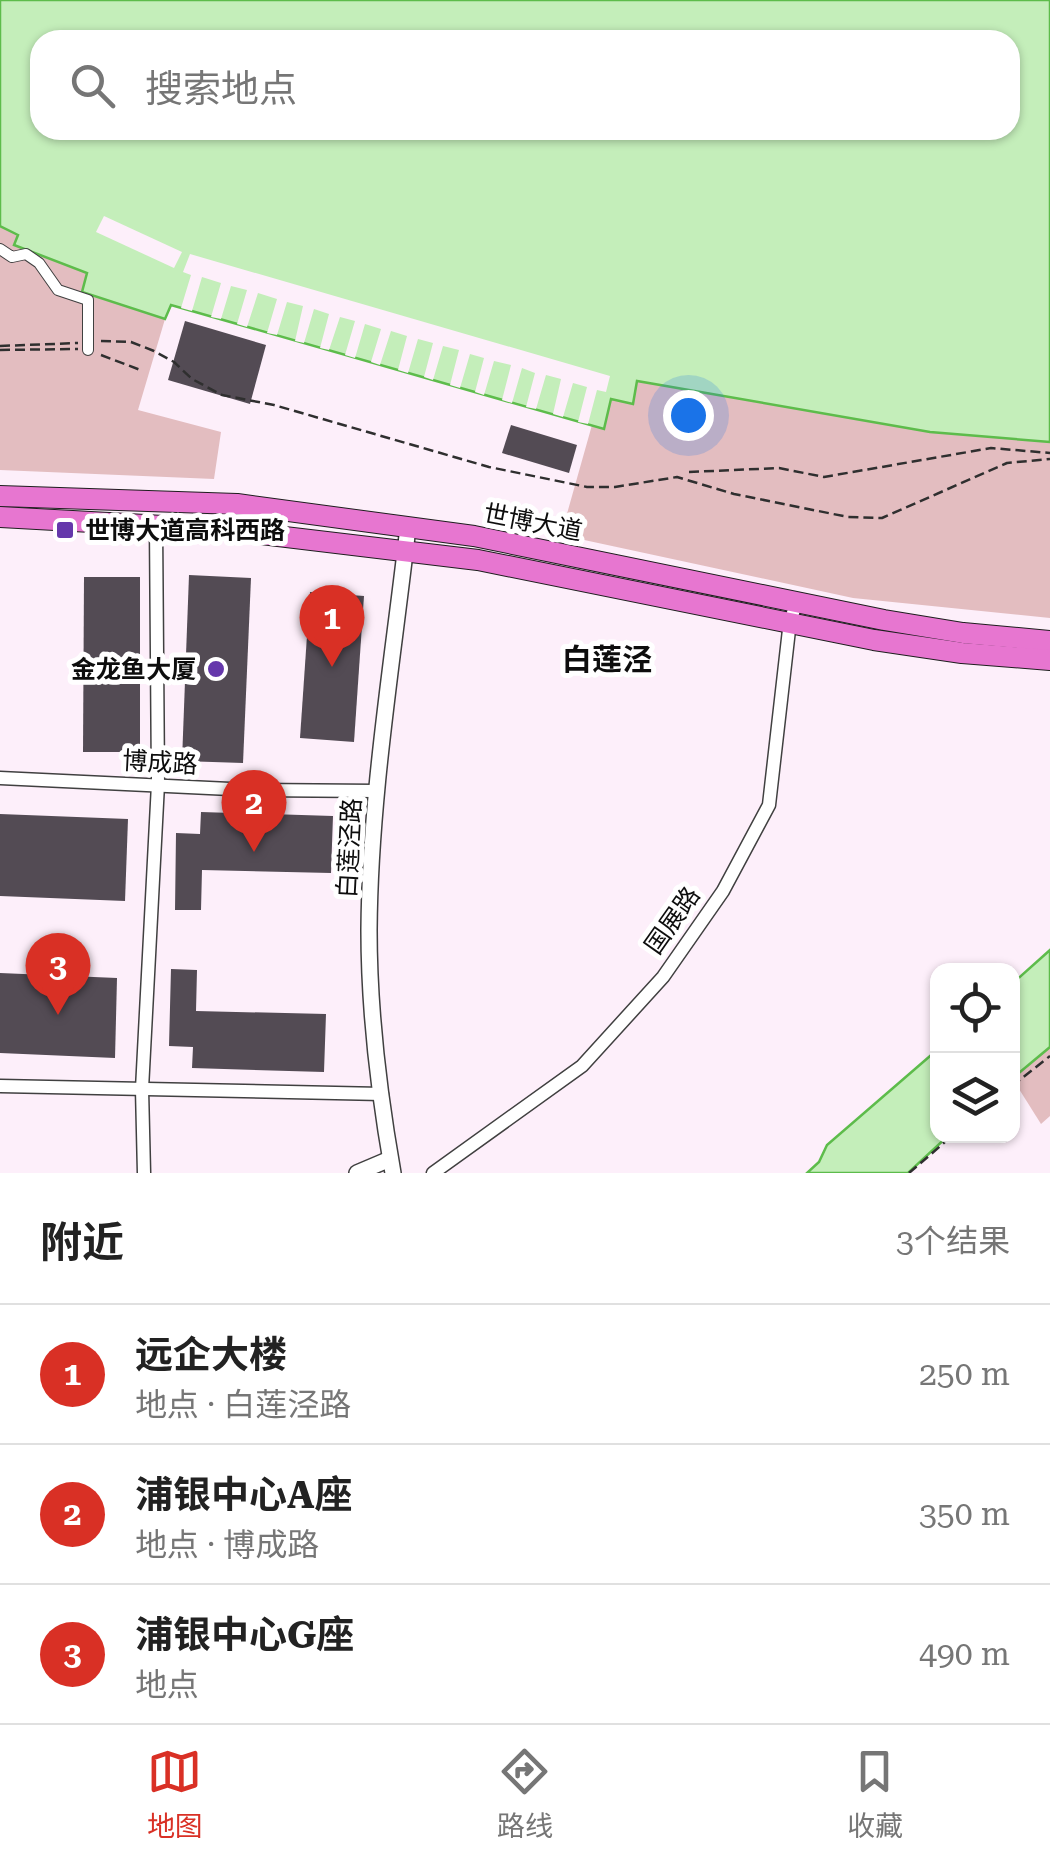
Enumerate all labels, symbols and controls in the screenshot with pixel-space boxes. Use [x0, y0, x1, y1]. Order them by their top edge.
search box [30, 30, 1020, 140]
icon: search [65, 58, 120, 113]
text: 搜索地点 [145, 67, 297, 111]
your location [663, 390, 714, 441]
street label: 世博大道 [481, 499, 585, 546]
place label: 世博大道高科西路 [85, 516, 285, 545]
marker: 世博大道高科西路 [54, 519, 76, 541]
pin: 1 [300, 584, 364, 667]
district label: 白莲泾 [562, 642, 652, 677]
place label: 金龙鱼大厦 [71, 655, 196, 684]
marker: 金龙鱼大厦 [205, 658, 227, 680]
street label: 博成路 [122, 746, 198, 779]
pin: 2 [222, 770, 286, 852]
street label: 白莲泾路 [332, 797, 367, 899]
street label: 国展路 [639, 881, 706, 959]
pin: 3 [26, 932, 90, 1015]
map controls [930, 963, 1020, 1143]
button: locate [930, 963, 1020, 1053]
button: layers [930, 1053, 1020, 1143]
text: 附近 [40, 1218, 124, 1267]
text: 3个结果 [896, 1222, 1010, 1260]
text: 远企大楼 [135, 1333, 287, 1377]
text: 1 [64, 1355, 81, 1393]
text: 250 m [919, 1355, 1010, 1393]
text: 地点 · 白莲泾路 [135, 1386, 351, 1424]
text: 浦银中心A座 [135, 1473, 353, 1517]
text: 2 [64, 1495, 81, 1533]
text: 350 m [919, 1495, 1010, 1533]
text: 地点 · 博成路 [135, 1526, 319, 1564]
text: 浦银中心G座 [135, 1613, 354, 1657]
text: 3 [64, 1635, 81, 1673]
text: 490 m [919, 1635, 1010, 1673]
text: 地点 [135, 1666, 199, 1704]
tab: 地图 [147, 1744, 203, 1844]
tab: 路线 [497, 1744, 553, 1844]
tab: 收藏 [847, 1744, 903, 1844]

